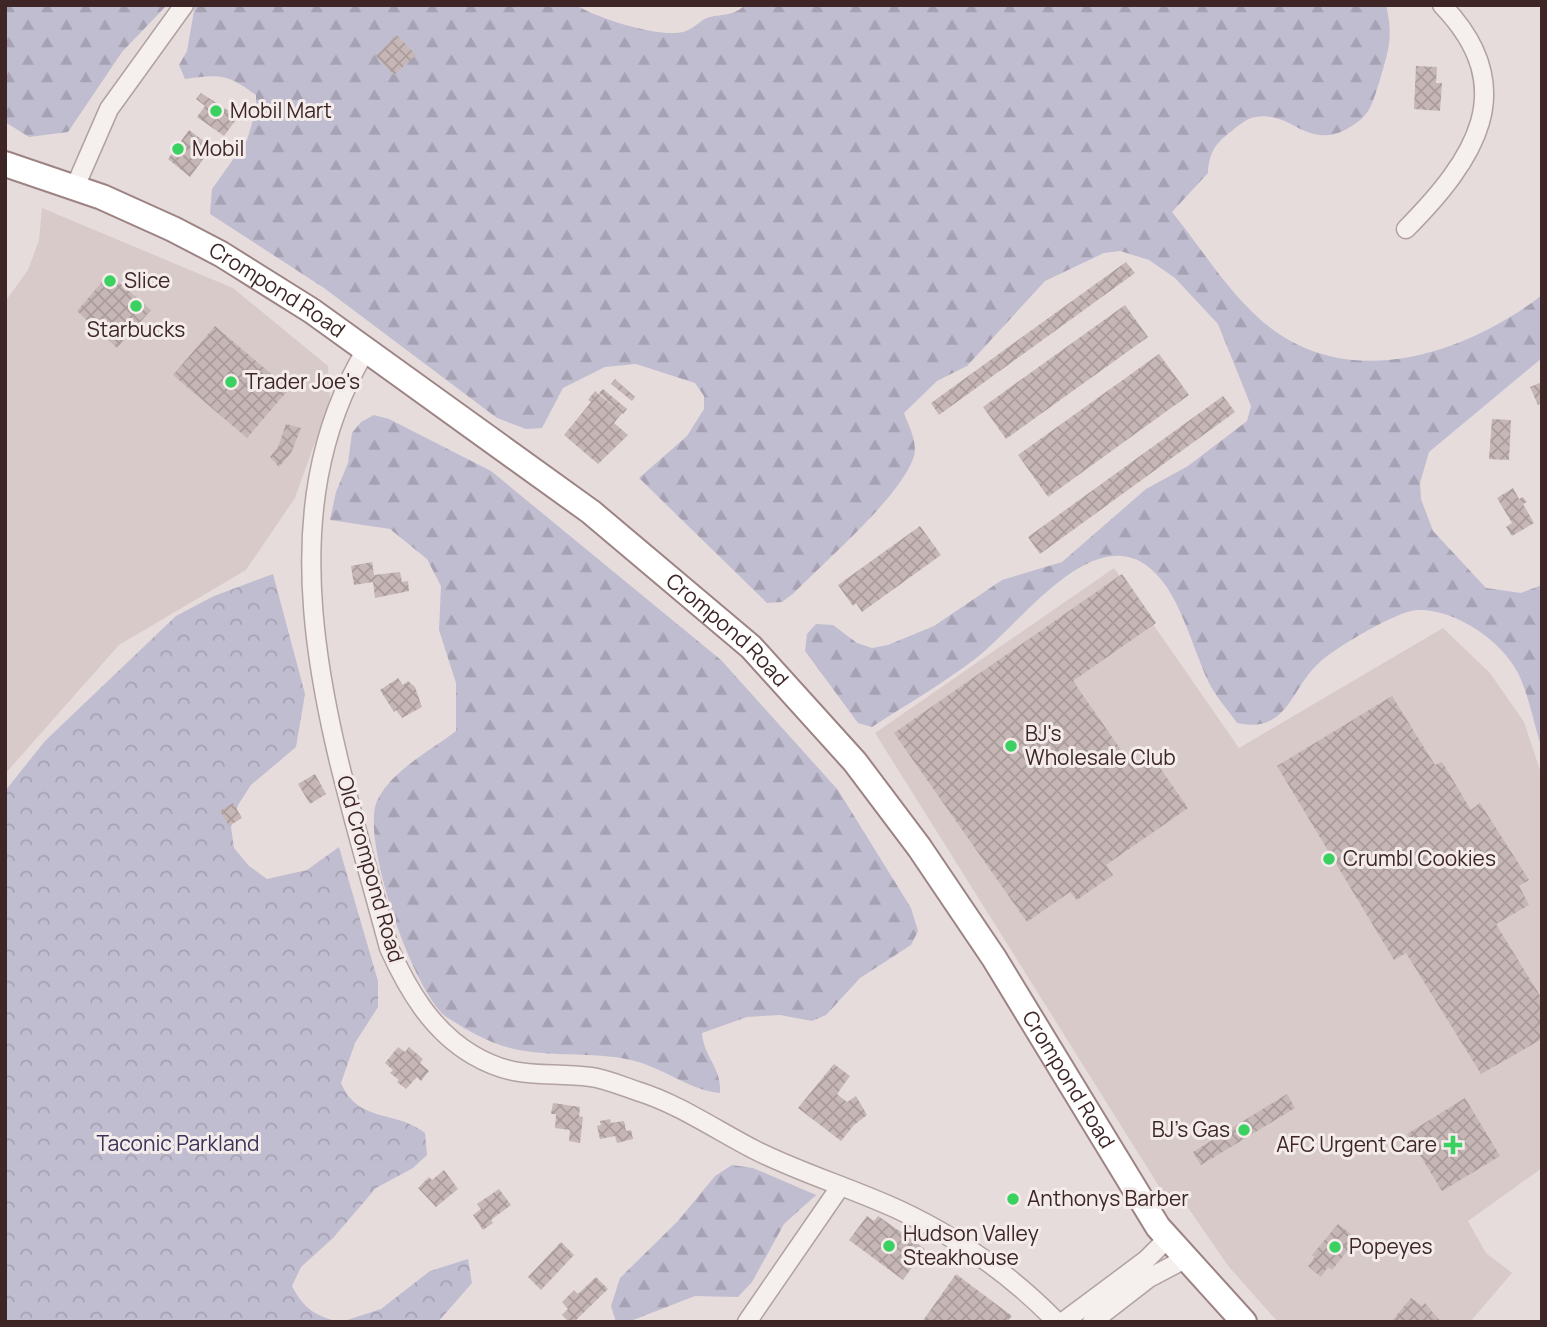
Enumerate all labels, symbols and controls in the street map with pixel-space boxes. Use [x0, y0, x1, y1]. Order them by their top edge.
place label: Mobil Mart [230, 96, 332, 124]
marker: Mobil Mart [208, 103, 224, 119]
place label: Mobil [192, 134, 244, 162]
marker: Mobil [170, 141, 186, 157]
street label: Crompond Road [205, 235, 351, 343]
place label: Slice [124, 266, 170, 294]
marker: Slice [102, 273, 118, 289]
marker: Starbucks [128, 298, 144, 314]
place label: Starbucks [87, 315, 185, 343]
place label: Trader Joe's [245, 367, 360, 395]
marker: Trader Joe's [223, 374, 239, 390]
street label: Crompond Road [661, 566, 795, 692]
place label: BJ's Wholesale Club [1025, 719, 1176, 771]
marker: BJ's Wholesale Club [1003, 738, 1019, 754]
street label: Old Crompond Road [331, 772, 411, 965]
place label: Crumbl Cookies [1343, 844, 1496, 872]
marker: Crumbl Cookies [1321, 851, 1337, 867]
street label: Crompond Road [1016, 1005, 1122, 1153]
place label: BJ's Gas [1152, 1115, 1230, 1143]
marker: BJ's Gas [1236, 1122, 1252, 1138]
park label: Taconic Parkland [97, 1129, 259, 1157]
place label: AFC Urgent Care [1276, 1130, 1437, 1158]
marker: AFC Urgent Care [1443, 1135, 1463, 1155]
place label: Anthonys Barber [1027, 1184, 1189, 1212]
marker: Anthonys Barber [1005, 1191, 1021, 1207]
place label: Hudson Valley Steakhouse [903, 1219, 1039, 1271]
place label: Popeyes [1349, 1232, 1433, 1260]
marker: Hudson Valley Steakhouse [881, 1238, 897, 1254]
marker: Popeyes [1327, 1239, 1343, 1255]

